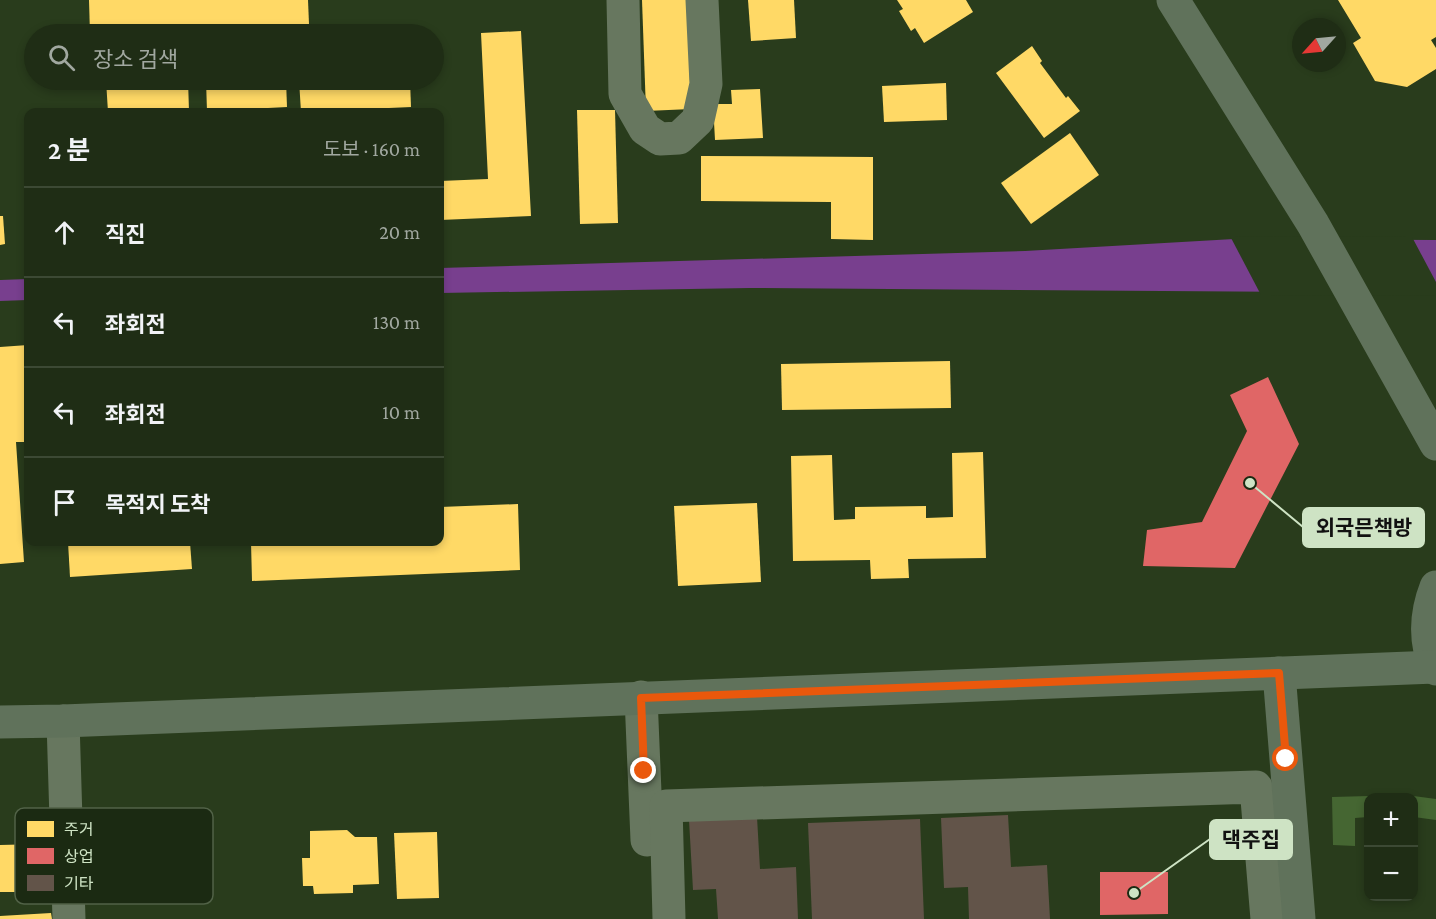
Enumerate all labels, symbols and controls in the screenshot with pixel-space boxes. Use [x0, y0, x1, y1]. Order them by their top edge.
north arrow [1292, 18, 1346, 72]
search box [24, 24, 444, 90]
icon: search [45, 41, 78, 74]
text: 장소 검색 [93, 47, 178, 72]
text: 2 분 [48, 136, 90, 165]
text: 도보 · 160 m [323, 138, 420, 160]
icon: ahead [48, 216, 81, 249]
text: 20 m [379, 221, 420, 243]
text: 직진 [105, 222, 145, 247]
icon: left [48, 306, 81, 339]
text: 130 m [373, 311, 420, 333]
text: 좌회전 [105, 312, 166, 337]
icon: left [48, 396, 81, 429]
text: 10 m [382, 401, 420, 423]
text: 좌회전 [105, 402, 166, 427]
icon: arrive [48, 486, 81, 519]
text: 목적지 도착 [105, 492, 210, 517]
callout: 외국믄책방 [1303, 508, 1424, 547]
text: 외국믄책방 [1316, 516, 1412, 540]
route start [1272, 745, 1298, 771]
route end [630, 757, 656, 783]
map controls [1364, 793, 1418, 901]
button: + [1364, 793, 1418, 847]
legend [15, 808, 213, 904]
callout: 댁주집 [1210, 820, 1292, 859]
text: 주거 [64, 821, 93, 838]
text: 댁주집 [1222, 828, 1280, 852]
button: − [1364, 847, 1418, 901]
text: 상업 [64, 848, 93, 865]
text: 기타 [64, 875, 94, 892]

